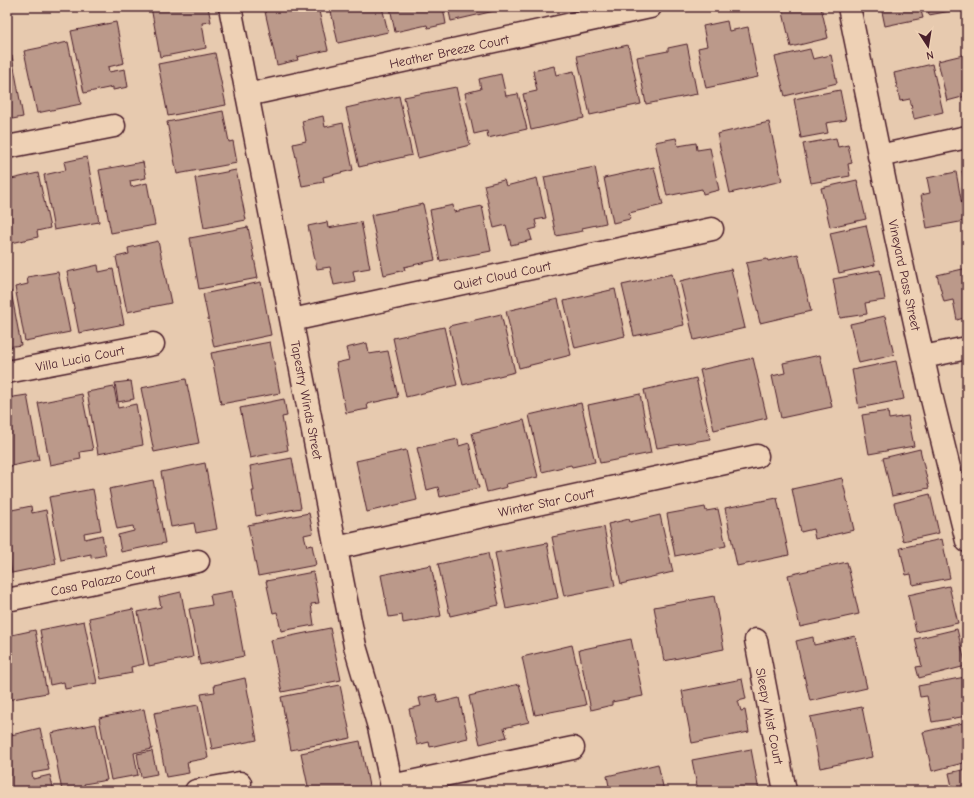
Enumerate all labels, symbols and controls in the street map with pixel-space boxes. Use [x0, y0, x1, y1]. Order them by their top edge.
north arrow [908, 26, 948, 66]
street label: Heather Breeze Court [388, 31, 512, 71]
text: N [925, 48, 935, 62]
street label: Vineyard Pass Street [885, 218, 924, 333]
street label: Quiet Cloud Court [452, 258, 553, 293]
street label: Tapestry Winds Street [288, 339, 326, 462]
street label: Villa Lucia Court [34, 342, 127, 374]
street label: Winter Star Court [497, 485, 597, 520]
street label: Casa Palazzo Court [49, 562, 158, 599]
street label: Sleepy Mist Court [753, 667, 786, 767]

